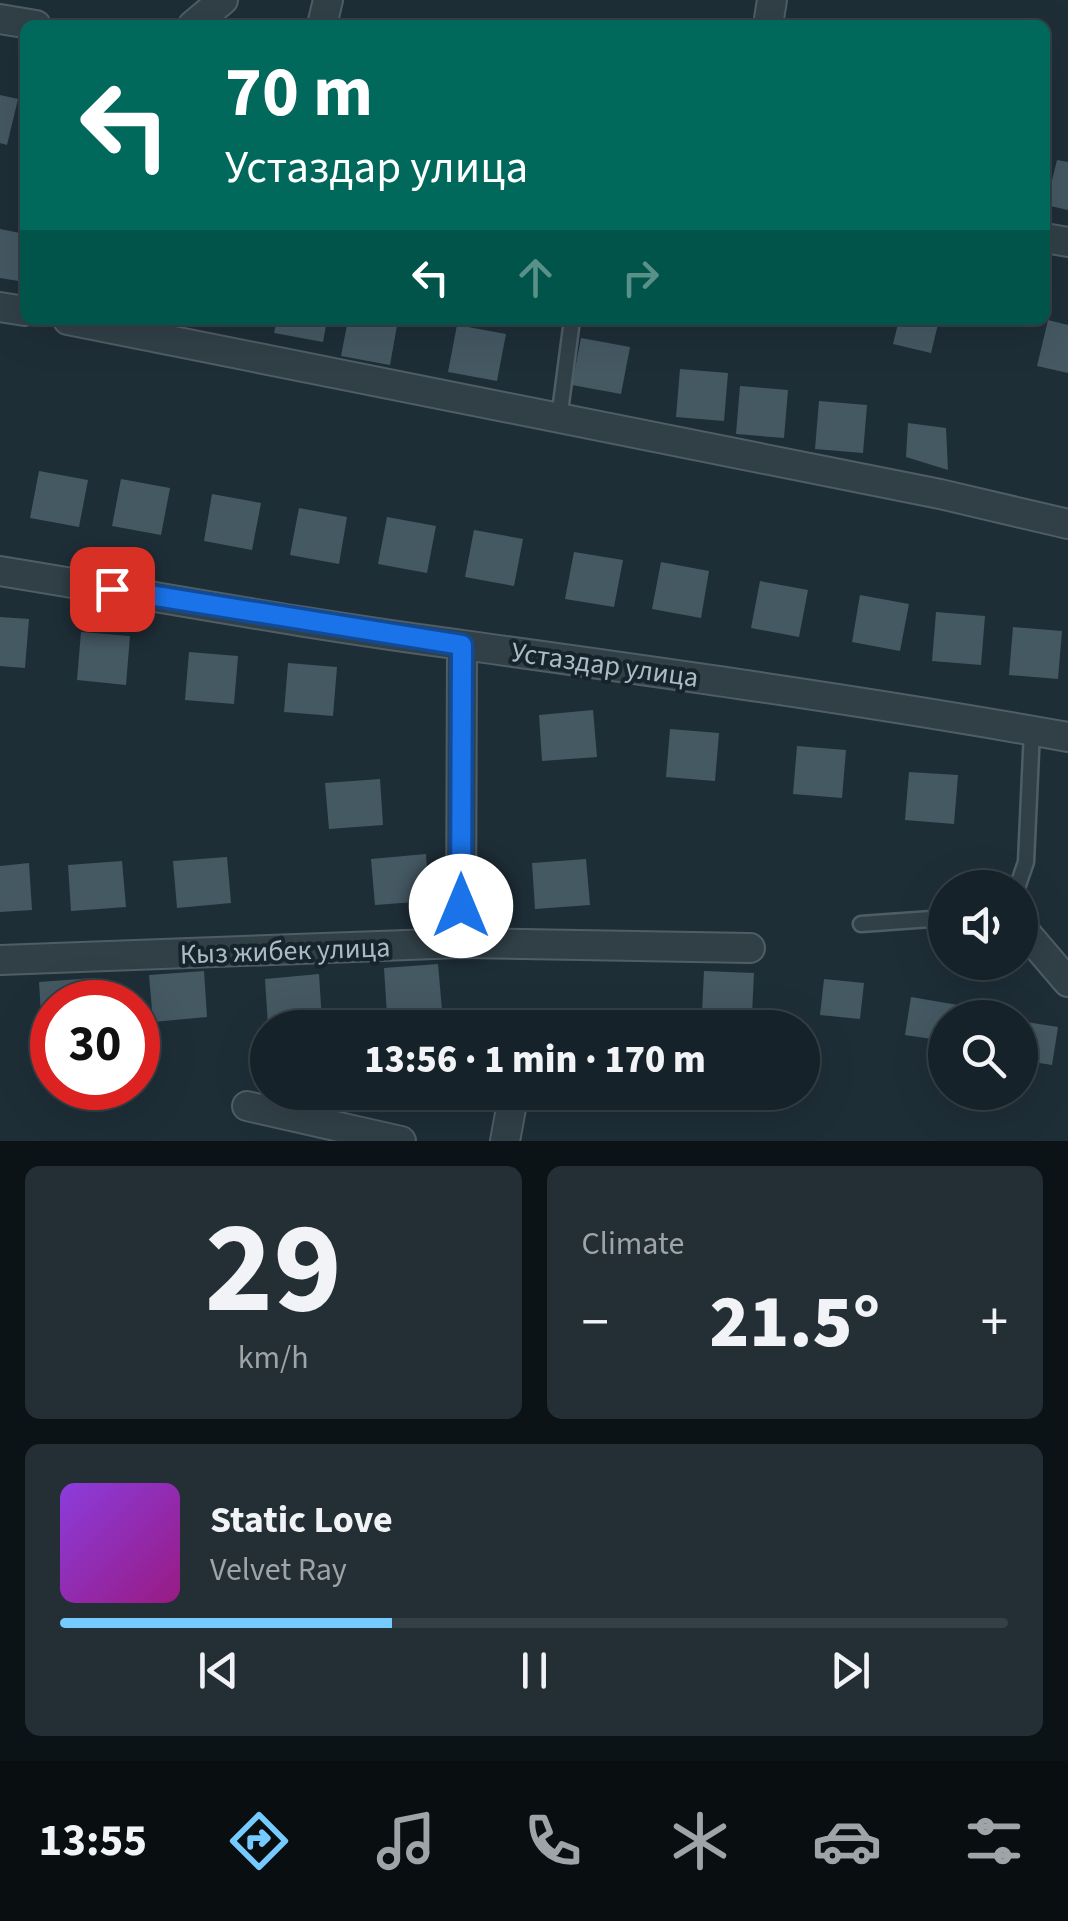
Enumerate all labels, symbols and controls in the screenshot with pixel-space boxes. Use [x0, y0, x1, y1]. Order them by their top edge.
text: 70 m [225, 43, 373, 143]
icon: left [60, 60, 190, 190]
text: Устаздар улица [225, 136, 528, 200]
icon: left [403, 250, 458, 305]
icon: ahead [508, 250, 563, 305]
icon: right [613, 250, 668, 305]
pin [70, 547, 155, 632]
icon: arrive [85, 562, 140, 617]
street label: Устаздар улица [509, 632, 701, 698]
position arrow [409, 854, 513, 958]
map controls [928, 870, 1038, 1110]
button: sound [928, 870, 1038, 980]
street label: Кыз жибек улица [179, 927, 391, 975]
speed limit sign: 30 [30, 980, 160, 1110]
button: search [928, 1000, 1038, 1110]
text: 13:56 · 1 min · 170 m [364, 1033, 706, 1087]
text: 29 [205, 1177, 342, 1362]
text: Climate [582, 1221, 684, 1267]
text: 21.5° [709, 1269, 880, 1376]
text: − [582, 1284, 609, 1362]
text: + [981, 1284, 1008, 1362]
text: km/h [238, 1335, 309, 1381]
text: Static Love [210, 1493, 393, 1547]
text: Velvet Ray [210, 1547, 347, 1593]
icon: previous [191, 1643, 246, 1698]
icon: pause [507, 1643, 562, 1698]
icon: next [823, 1643, 878, 1698]
icon: directions [224, 1806, 294, 1876]
icon: music [371, 1806, 441, 1876]
icon: phone [518, 1806, 588, 1876]
icon: climate [665, 1806, 735, 1876]
icon: car [812, 1806, 882, 1876]
icon: filters [959, 1806, 1029, 1876]
text: 13:55 [39, 1809, 147, 1873]

